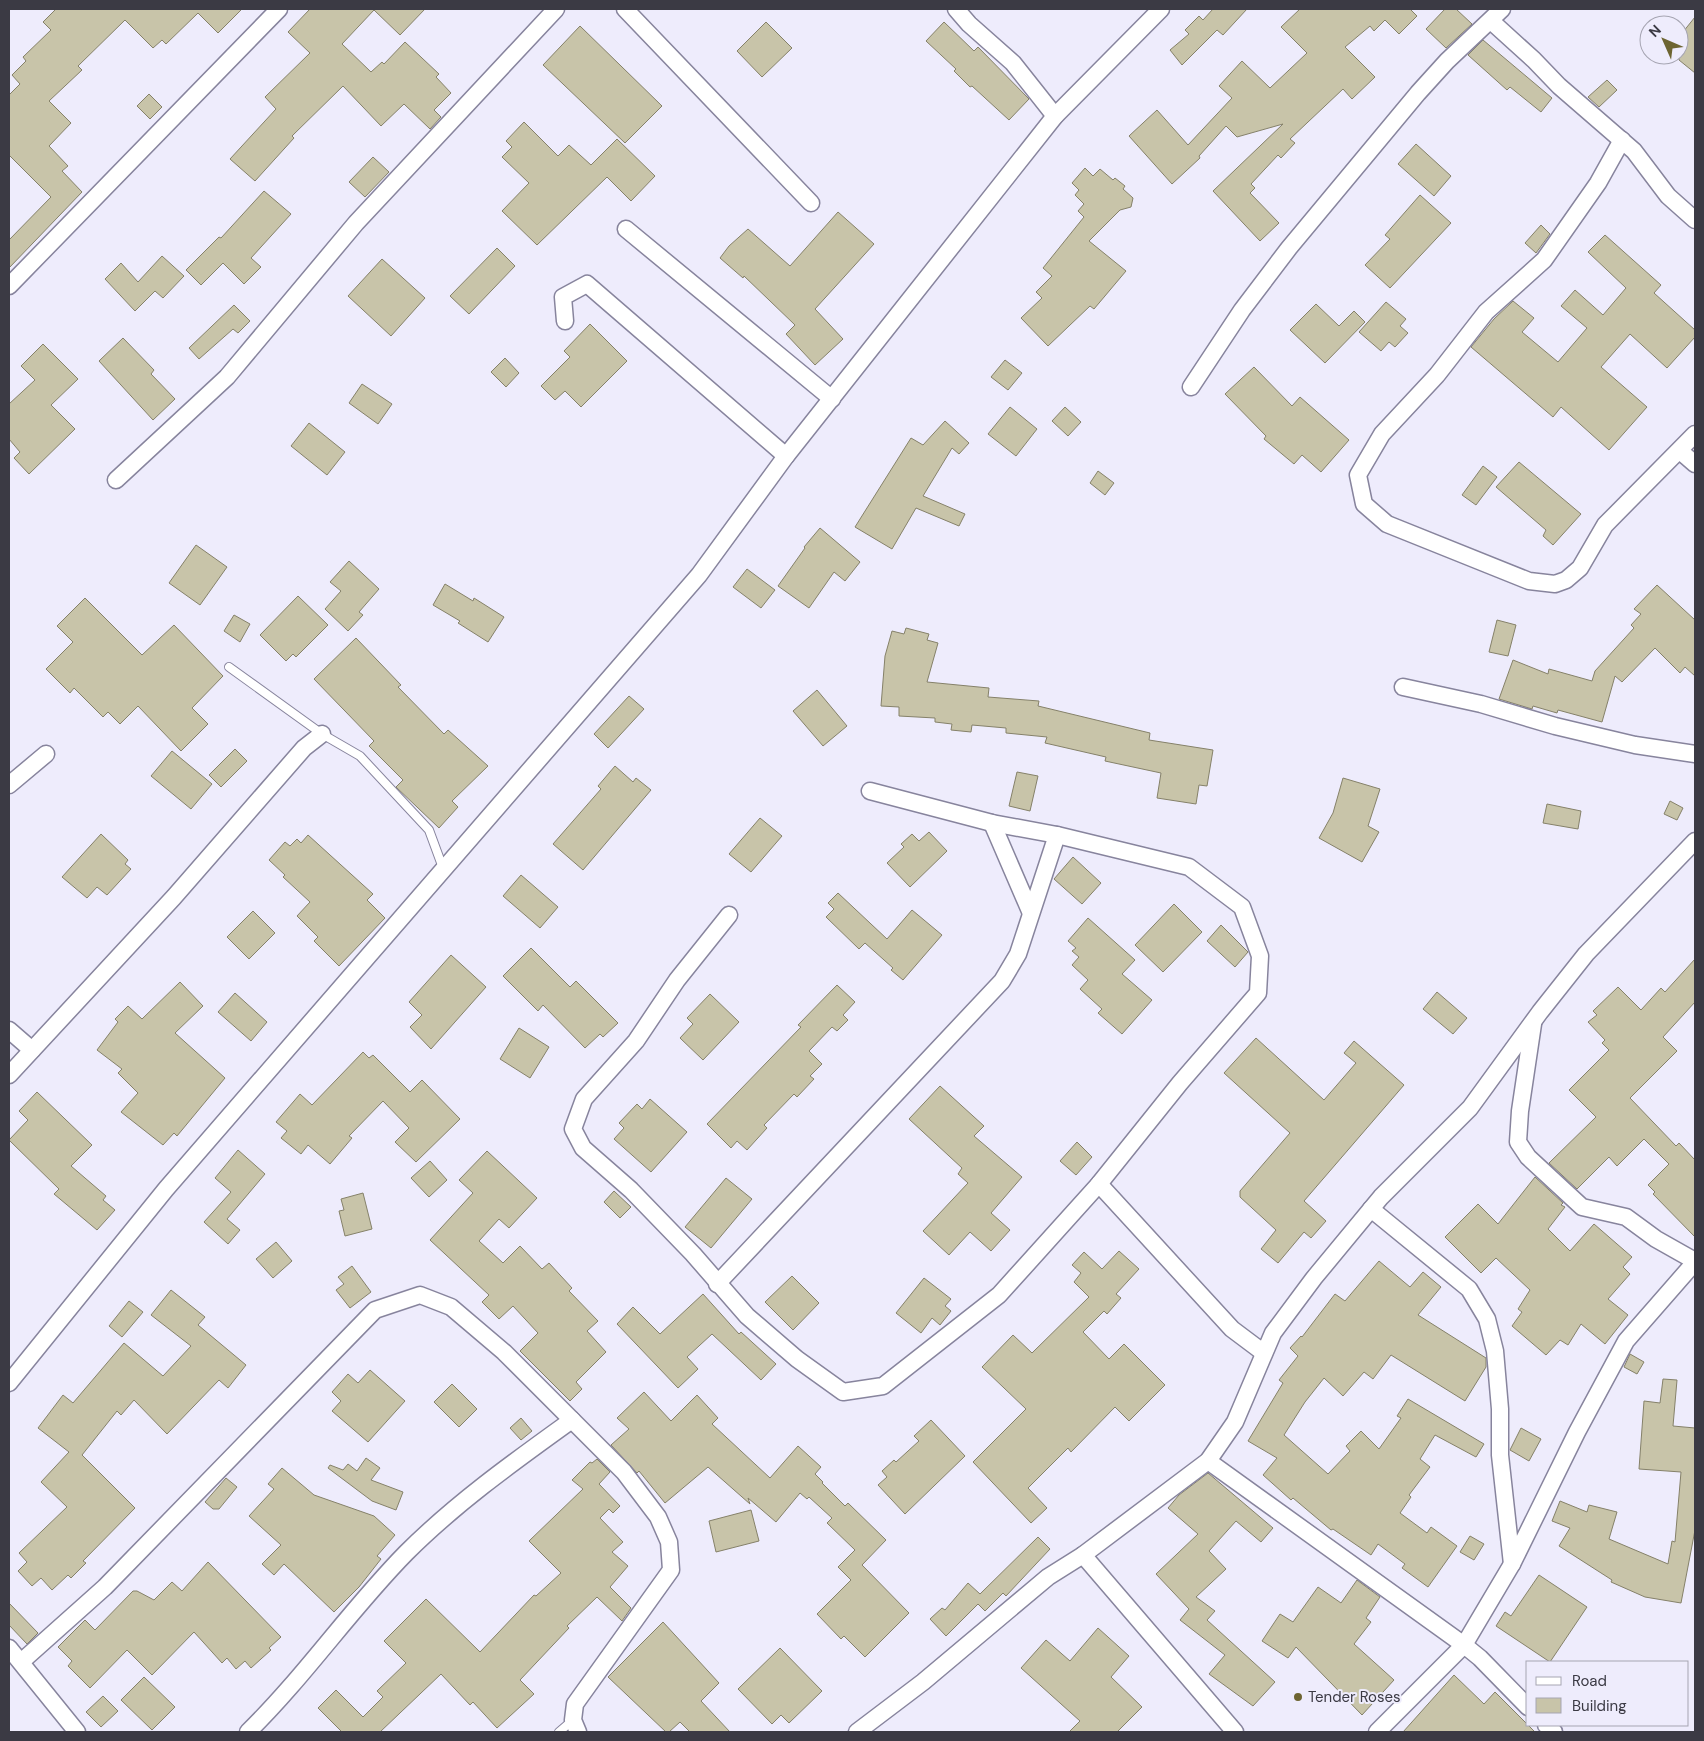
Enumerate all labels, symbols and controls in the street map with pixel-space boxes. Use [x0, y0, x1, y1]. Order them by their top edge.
north arrow [1639, 15, 1689, 65]
text: N [1645, 21, 1665, 41]
legend [1526, 1661, 1689, 1726]
text: Road [1572, 1671, 1607, 1691]
place label: Tender Roses [1308, 1687, 1401, 1707]
marker: Tender Roses [1292, 1691, 1304, 1703]
text: Building [1572, 1696, 1627, 1716]

